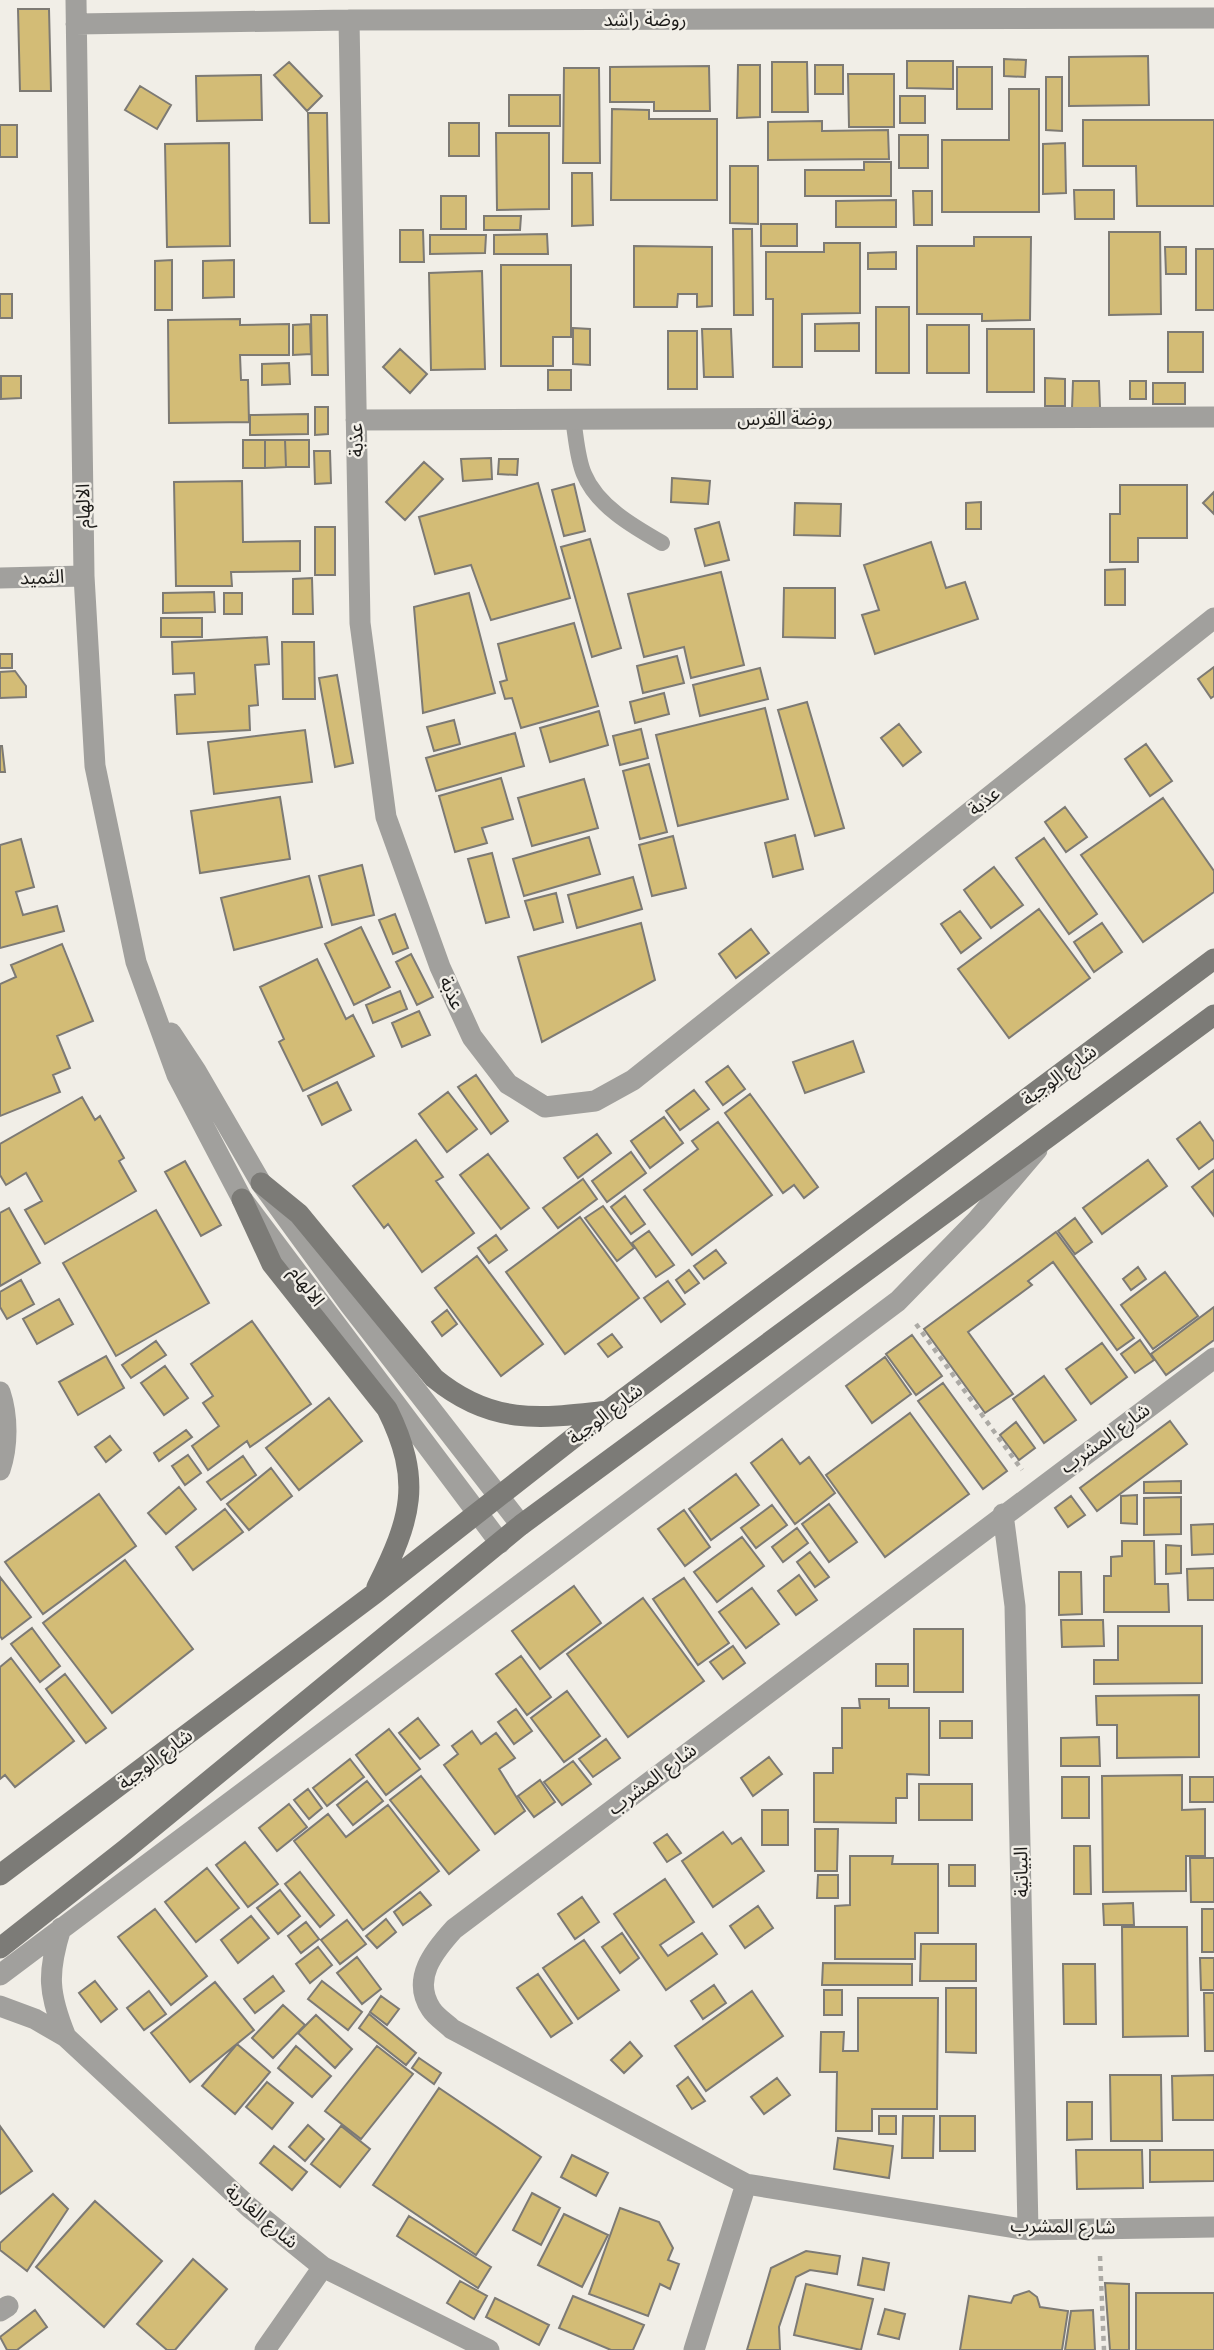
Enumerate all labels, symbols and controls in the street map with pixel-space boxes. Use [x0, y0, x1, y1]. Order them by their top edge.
street label: روضة راشد [604, 6, 686, 33]
street label: روضة الفرس [737, 405, 833, 432]
street label: عذبة [342, 423, 370, 457]
street label: الالهام [69, 483, 98, 529]
street label: الثميد [19, 563, 65, 591]
street label: عذبة [962, 780, 1006, 822]
street label: عذبة [433, 972, 471, 1014]
street label: شارع الوجبة [1016, 1038, 1102, 1112]
street label: الالهام [282, 1260, 331, 1313]
street label: شارع الوجبة [562, 1377, 648, 1451]
street label: شارع المشرب [1055, 1396, 1155, 1480]
street label: شارع الوجبة [112, 1722, 198, 1796]
street label: شارع المشرب [602, 1737, 702, 1821]
street label: البياتية [1007, 1846, 1035, 1898]
street label: شارع الغارية [219, 2177, 305, 2255]
street label: شارع المشرب [1010, 2212, 1116, 2240]

